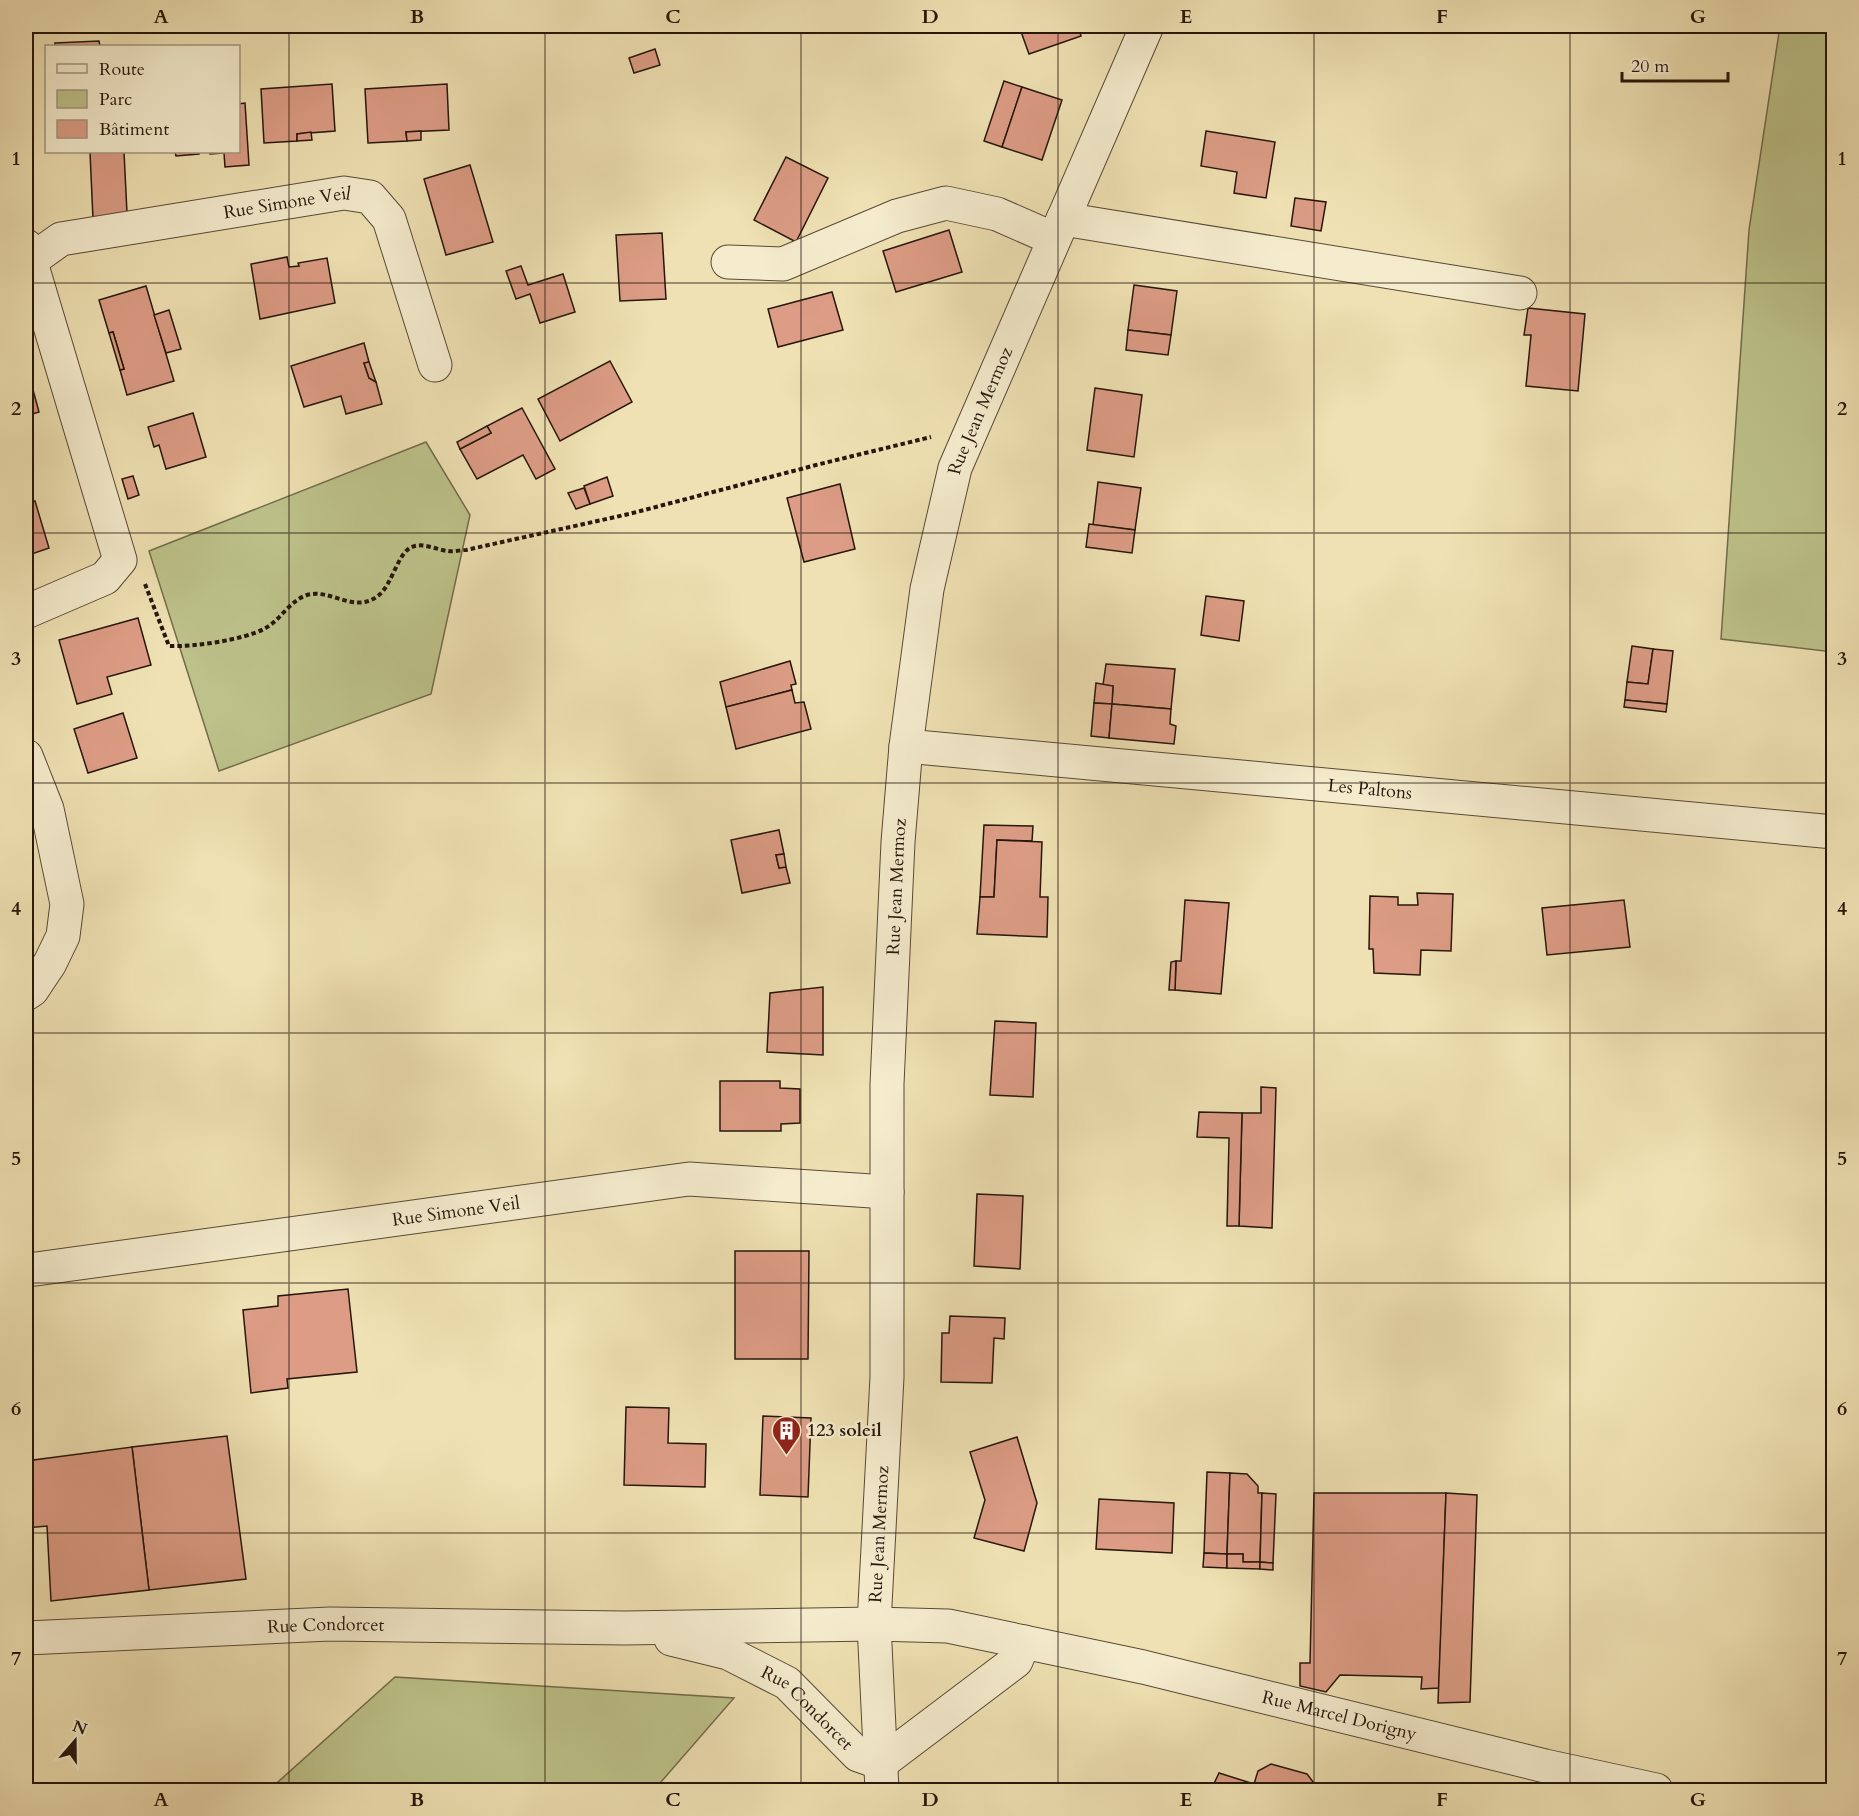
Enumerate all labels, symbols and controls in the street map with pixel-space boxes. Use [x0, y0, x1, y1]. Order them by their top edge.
text: A [153, 3, 169, 30]
text: B [410, 3, 424, 30]
text: C [665, 3, 681, 30]
text: D [921, 3, 939, 30]
text: E [1180, 3, 1192, 30]
text: F [1436, 3, 1448, 30]
text: G [1690, 3, 1706, 30]
legend [45, 45, 240, 153]
scale bar [1622, 45, 1728, 83]
text: 20 m [1631, 54, 1670, 79]
text: Route [99, 57, 145, 82]
text: Parc [99, 87, 132, 112]
text: Bâtiment [99, 117, 169, 142]
text: 1 [11, 145, 21, 172]
text: 1 [1837, 145, 1847, 172]
street label: Rue Simone Veil [222, 181, 353, 225]
street label: Rue Jean Mermoz [942, 343, 1019, 477]
text: 2 [11, 395, 21, 422]
text: 2 [1837, 395, 1847, 422]
text: 3 [11, 645, 21, 672]
text: 3 [1837, 645, 1847, 672]
street label: Les Paltons [1327, 773, 1413, 806]
street label: Rue Jean Mermoz [881, 817, 913, 956]
text: 4 [11, 895, 21, 922]
text: 4 [1837, 895, 1847, 922]
text: 5 [11, 1145, 21, 1172]
text: 5 [1837, 1145, 1847, 1172]
street label: Rue Simone Veil [391, 1190, 522, 1233]
text: 6 [11, 1395, 21, 1422]
text: 6 [1837, 1395, 1847, 1422]
building icon: 123 soleil [770, 1414, 802, 1456]
place label: 123 soleil [807, 1418, 882, 1443]
street label: Rue Jean Mermoz [863, 1465, 895, 1604]
street label: Rue Condorcet [267, 1612, 385, 1640]
text: 7 [11, 1645, 21, 1672]
text: 7 [1837, 1645, 1847, 1672]
street label: Rue Condorcet [757, 1660, 859, 1756]
street label: Rue Marcel Dorigny [1259, 1685, 1420, 1747]
north arrow [45, 1711, 105, 1771]
text: N [69, 1715, 90, 1741]
text: A [153, 1786, 169, 1813]
text: B [410, 1786, 424, 1813]
text: C [665, 1786, 681, 1813]
text: D [921, 1786, 939, 1813]
text: E [1180, 1786, 1192, 1813]
text: F [1436, 1786, 1448, 1813]
text: G [1690, 1786, 1706, 1813]

